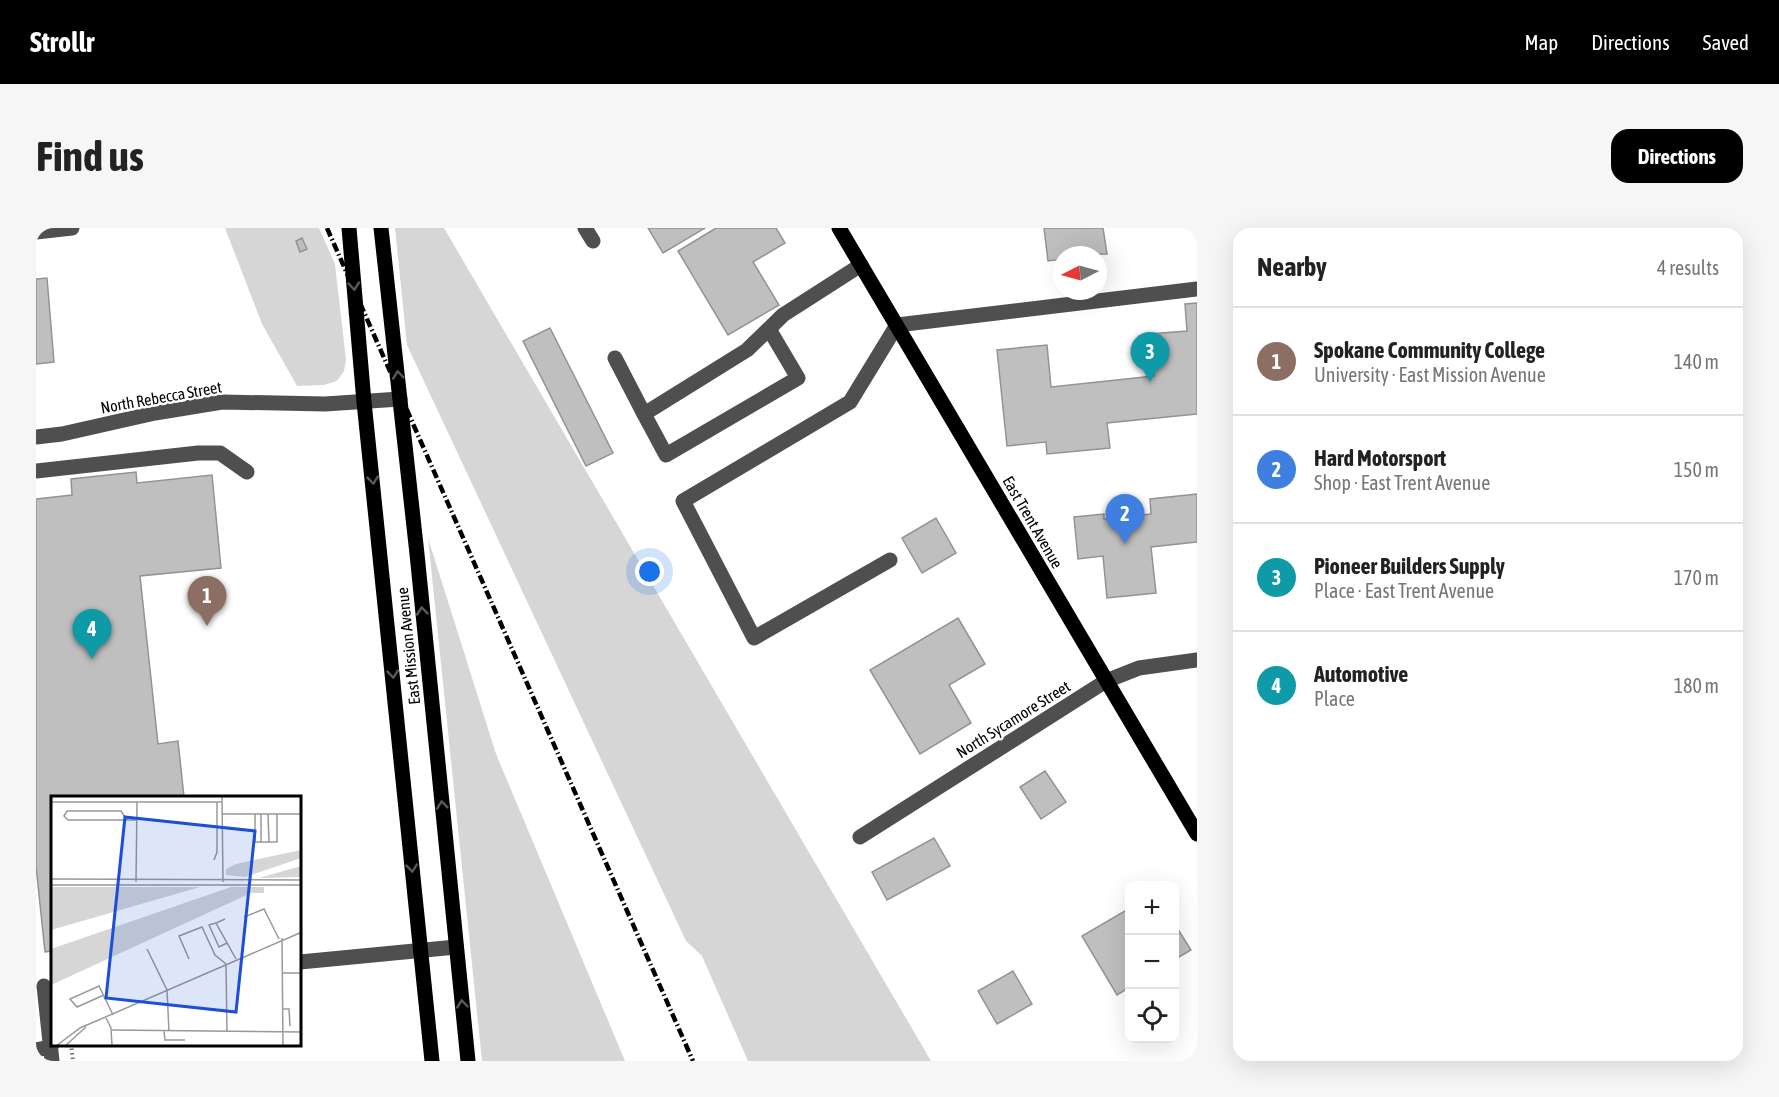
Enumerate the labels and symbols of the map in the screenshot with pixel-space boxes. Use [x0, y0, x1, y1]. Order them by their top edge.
north arrow [1053, 246, 1107, 300]
one-way arrow [347, 282, 360, 291]
pin: 3 [1130, 332, 1170, 382]
one-way arrow [392, 371, 404, 380]
street label: North Rebecca Street [99, 377, 223, 417]
street label: East Trent Avenue [999, 473, 1067, 571]
one-way arrow [366, 476, 379, 485]
pin: 2 [1106, 494, 1144, 544]
your location [635, 557, 664, 586]
pin: 1 [188, 576, 226, 626]
street label: East Mission Avenue [393, 586, 423, 706]
one-way arrow [416, 606, 429, 615]
pin: 4 [72, 610, 112, 659]
one-way arrow [386, 670, 399, 679]
street label: North Sycamore Street [953, 677, 1074, 762]
inset map [51, 796, 302, 1046]
one-way arrow [436, 800, 448, 809]
one-way arrow [406, 864, 418, 873]
one-way arrow [456, 999, 469, 1008]

